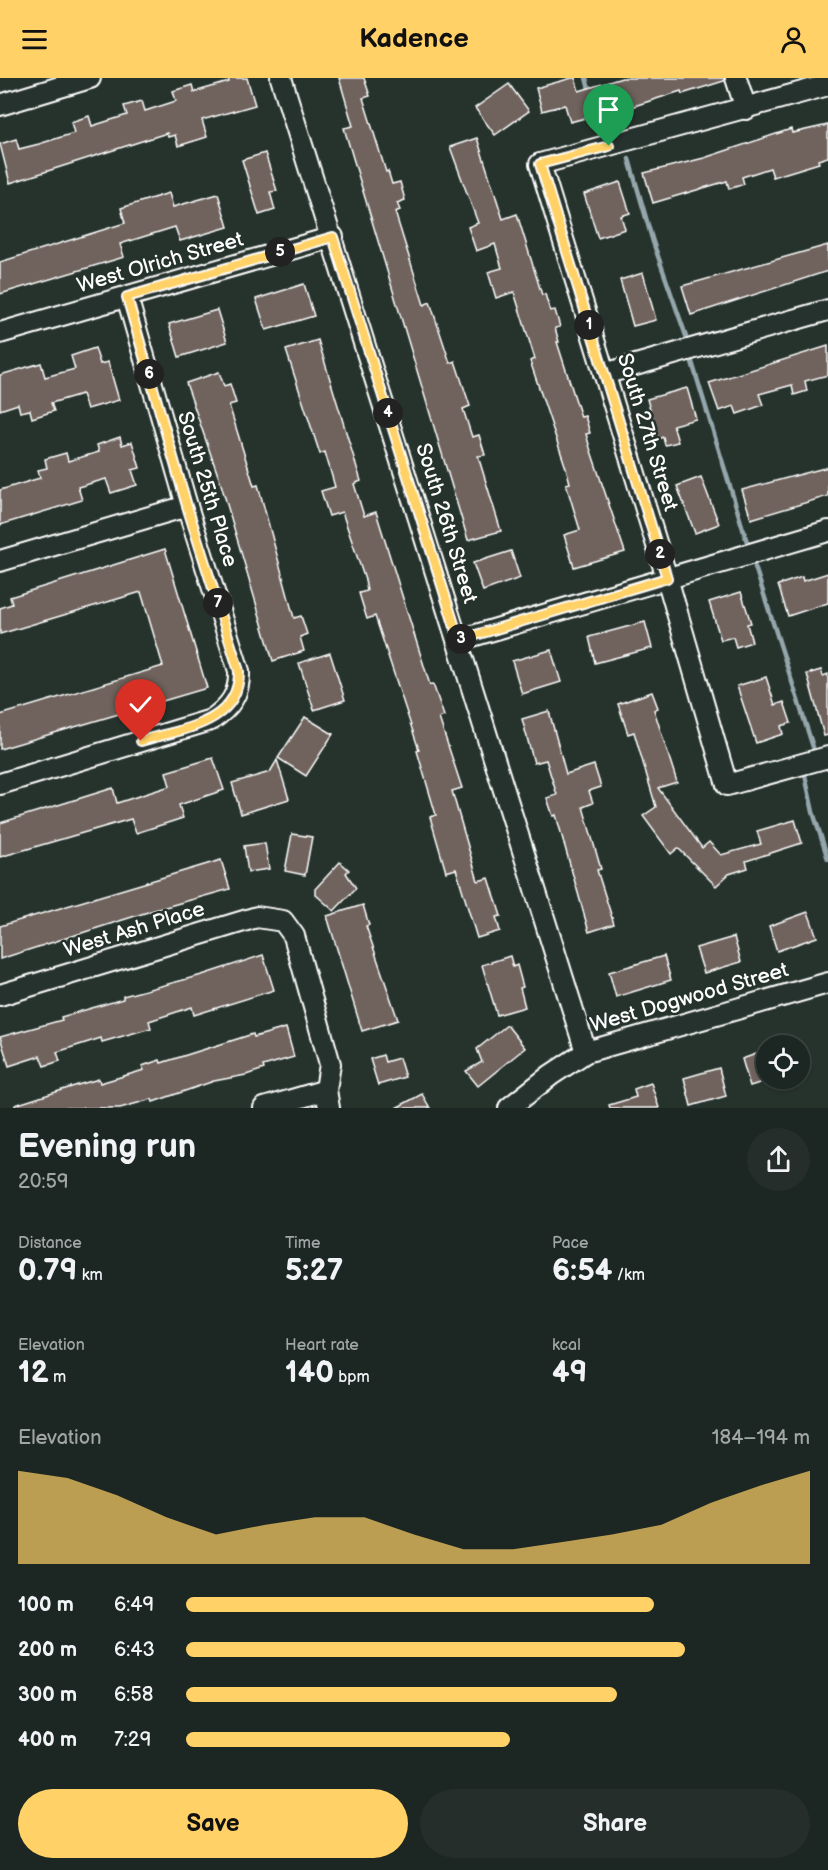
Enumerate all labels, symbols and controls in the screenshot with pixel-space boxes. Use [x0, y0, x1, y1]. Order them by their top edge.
icon: menu [18, 23, 51, 56]
text: Kadence [359, 23, 469, 55]
icon: person [777, 23, 810, 56]
pin [583, 84, 634, 146]
icon: arrive [592, 93, 625, 126]
street label: West Olrich Street [74, 227, 247, 298]
pin: 5 [265, 237, 295, 267]
text: 5 [275, 242, 285, 261]
pin: 1 [574, 310, 604, 340]
text: 1 [586, 315, 592, 334]
street label: South 27th Street [612, 350, 684, 515]
pin: 6 [134, 359, 164, 389]
text: 6 [144, 364, 154, 383]
pin: 4 [373, 398, 403, 428]
text: 4 [383, 403, 393, 422]
street label: South 25th Place [172, 408, 243, 570]
street label: South 26th Street [410, 440, 483, 607]
pin: 2 [645, 539, 675, 569]
text: 2 [655, 544, 665, 563]
pin: 7 [203, 588, 233, 618]
text: 7 [214, 593, 222, 612]
pin: 3 [446, 624, 476, 654]
text: 3 [456, 629, 466, 648]
pin [115, 679, 166, 741]
icon: check [124, 688, 157, 721]
street label: West Ash Place [61, 896, 208, 963]
street label: West Dogwood Street [587, 957, 792, 1038]
map controls [756, 1035, 810, 1089]
button: locate [756, 1035, 810, 1089]
text: Evening run [18, 1127, 196, 1167]
button: share [747, 1128, 810, 1191]
text: 20:59 [18, 1170, 69, 1194]
text: Distance [18, 1234, 82, 1253]
text: Time [285, 1234, 320, 1253]
text: Pace [552, 1234, 588, 1253]
text: 0.79 [18, 1253, 77, 1289]
text: 5:27 [285, 1253, 343, 1289]
text: 6:54 [552, 1253, 612, 1289]
text: km [77, 1266, 103, 1285]
text: /km [612, 1266, 645, 1285]
text: Elevation [18, 1336, 85, 1355]
text: Heart rate [285, 1336, 359, 1355]
text: kcal [552, 1336, 581, 1355]
text: 12 [18, 1355, 49, 1391]
text: 140 [285, 1355, 334, 1391]
text: 49 [552, 1355, 587, 1391]
text: m [49, 1368, 66, 1387]
text: bpm [334, 1368, 370, 1387]
text: Elevation [18, 1426, 101, 1450]
text: 184–194 m [712, 1426, 810, 1450]
text: 100 m [18, 1593, 74, 1617]
text: 6:49 [114, 1593, 154, 1617]
text: 200 m [18, 1638, 77, 1662]
text: 6:43 [114, 1638, 155, 1662]
text: 300 m [18, 1683, 77, 1707]
text: 6:58 [114, 1683, 153, 1707]
text: 400 m [18, 1728, 77, 1752]
text: 7:29 [114, 1728, 151, 1752]
button: Save [18, 1789, 408, 1858]
button: Share [420, 1789, 810, 1858]

